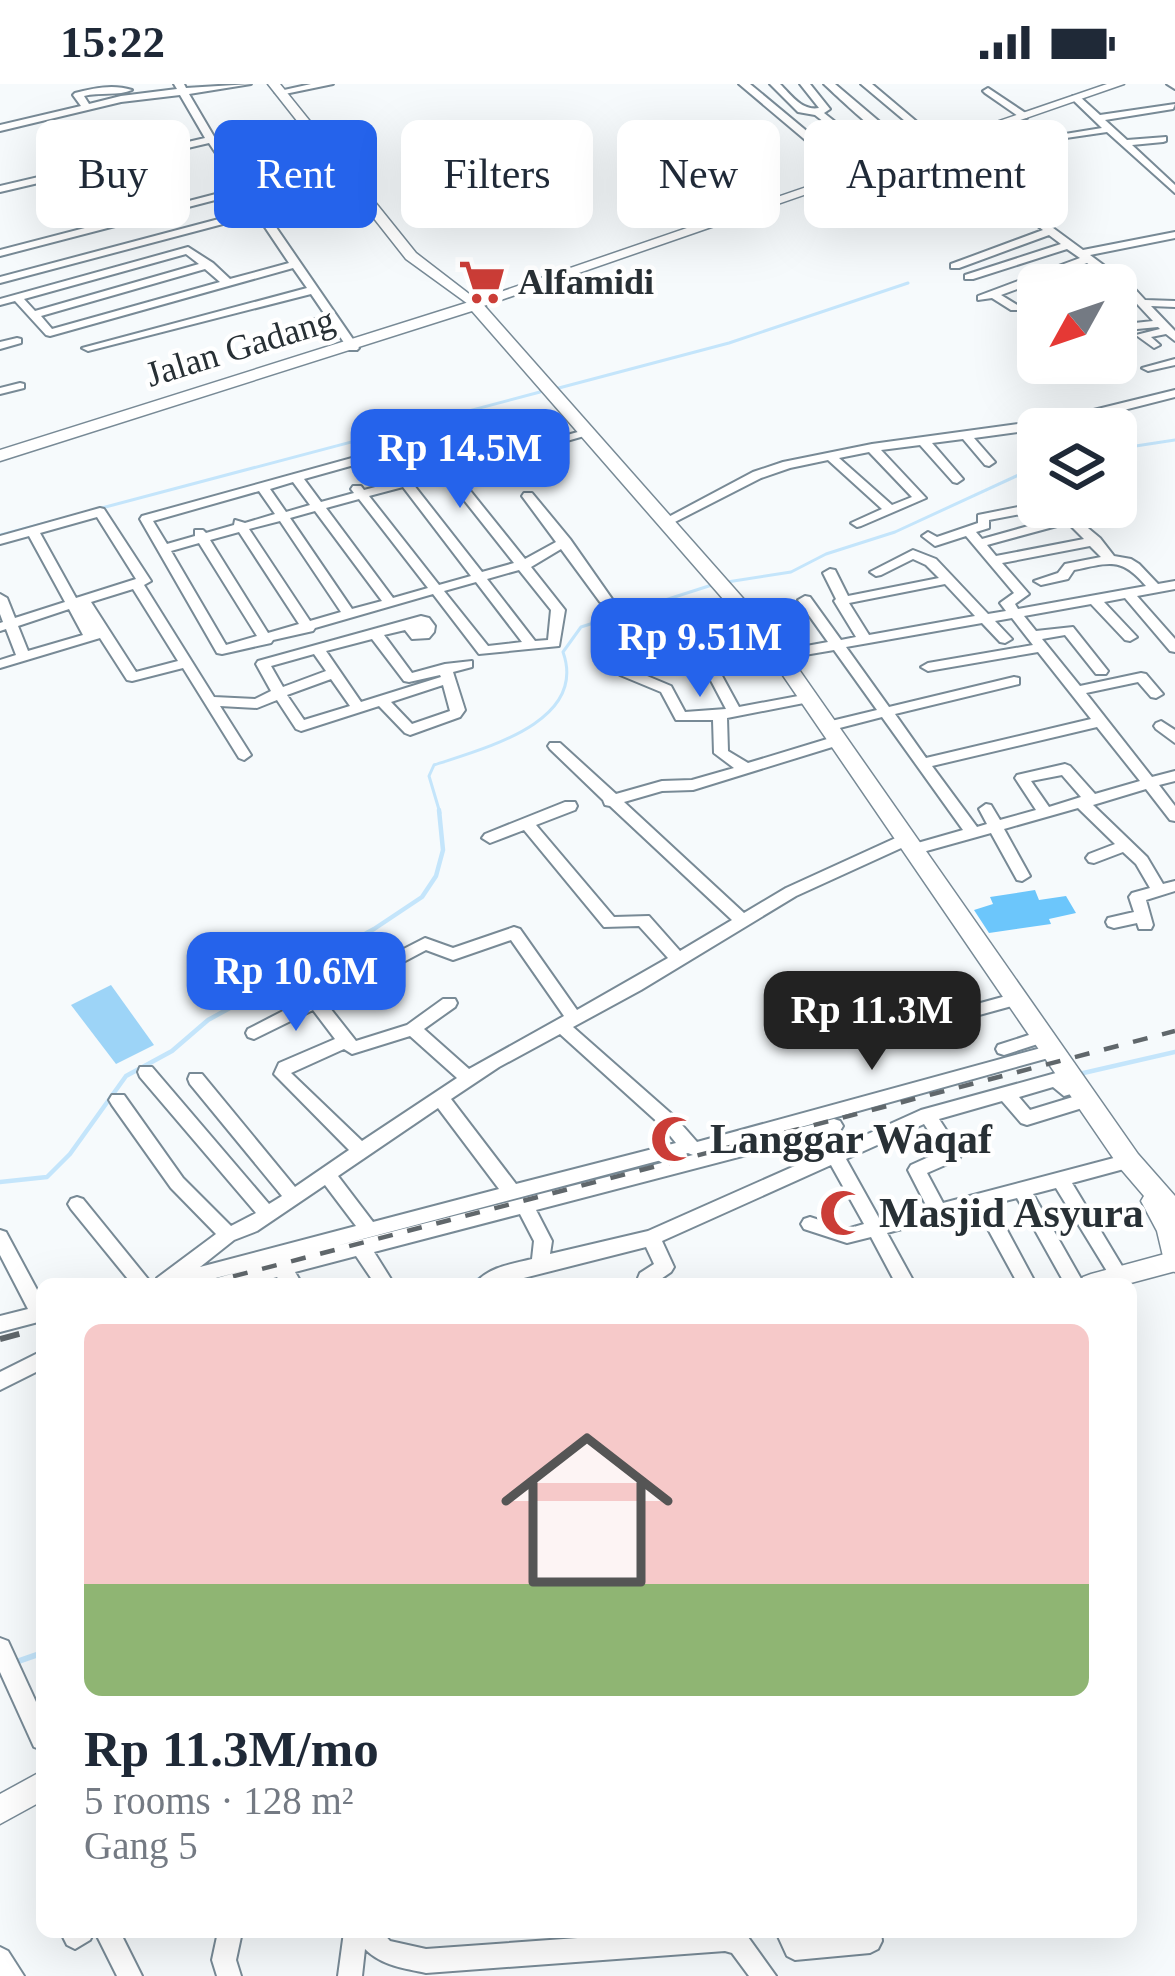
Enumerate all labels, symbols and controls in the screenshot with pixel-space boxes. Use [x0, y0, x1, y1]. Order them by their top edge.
text: 15:22 [60, 17, 165, 67]
chip: Buy [36, 120, 190, 228]
chip: Rent [214, 120, 377, 228]
chip: Filters [401, 120, 593, 228]
chip: New [617, 120, 780, 228]
chip: Apartment [804, 120, 1068, 228]
supermarket icon: Alfamidi [457, 257, 507, 307]
place label: Alfamidi [518, 262, 654, 302]
north arrow [1017, 264, 1137, 384]
map controls [1017, 264, 1137, 528]
street label: Jalan Gadang [141, 299, 339, 395]
button: layers [1017, 408, 1137, 528]
pin: Rp 14.5M [336, 409, 584, 511]
text: Rp 14.5M [378, 426, 542, 469]
pin: Rp 9.51M [576, 598, 824, 700]
text: Rp 9.51M [618, 615, 782, 658]
pin: Rp 10.6M [172, 932, 420, 1034]
text: Rp 10.6M [214, 949, 378, 992]
pin: Rp 11.3M [748, 971, 996, 1073]
text: Rp 11.3M [791, 988, 953, 1031]
mosque icon: Langgar Waqaf [649, 1114, 699, 1164]
place label: Langgar Waqaf [710, 1116, 993, 1162]
mosque icon: Masjid Asyura [818, 1188, 868, 1238]
place label: Masjid Asyura [879, 1190, 1144, 1236]
icon: home [479, 1402, 695, 1618]
text: Rp 11.3M/mo [84, 1721, 379, 1777]
text: 5 rooms · 128 m² [84, 1779, 354, 1822]
text: Gang 5 [84, 1824, 198, 1867]

